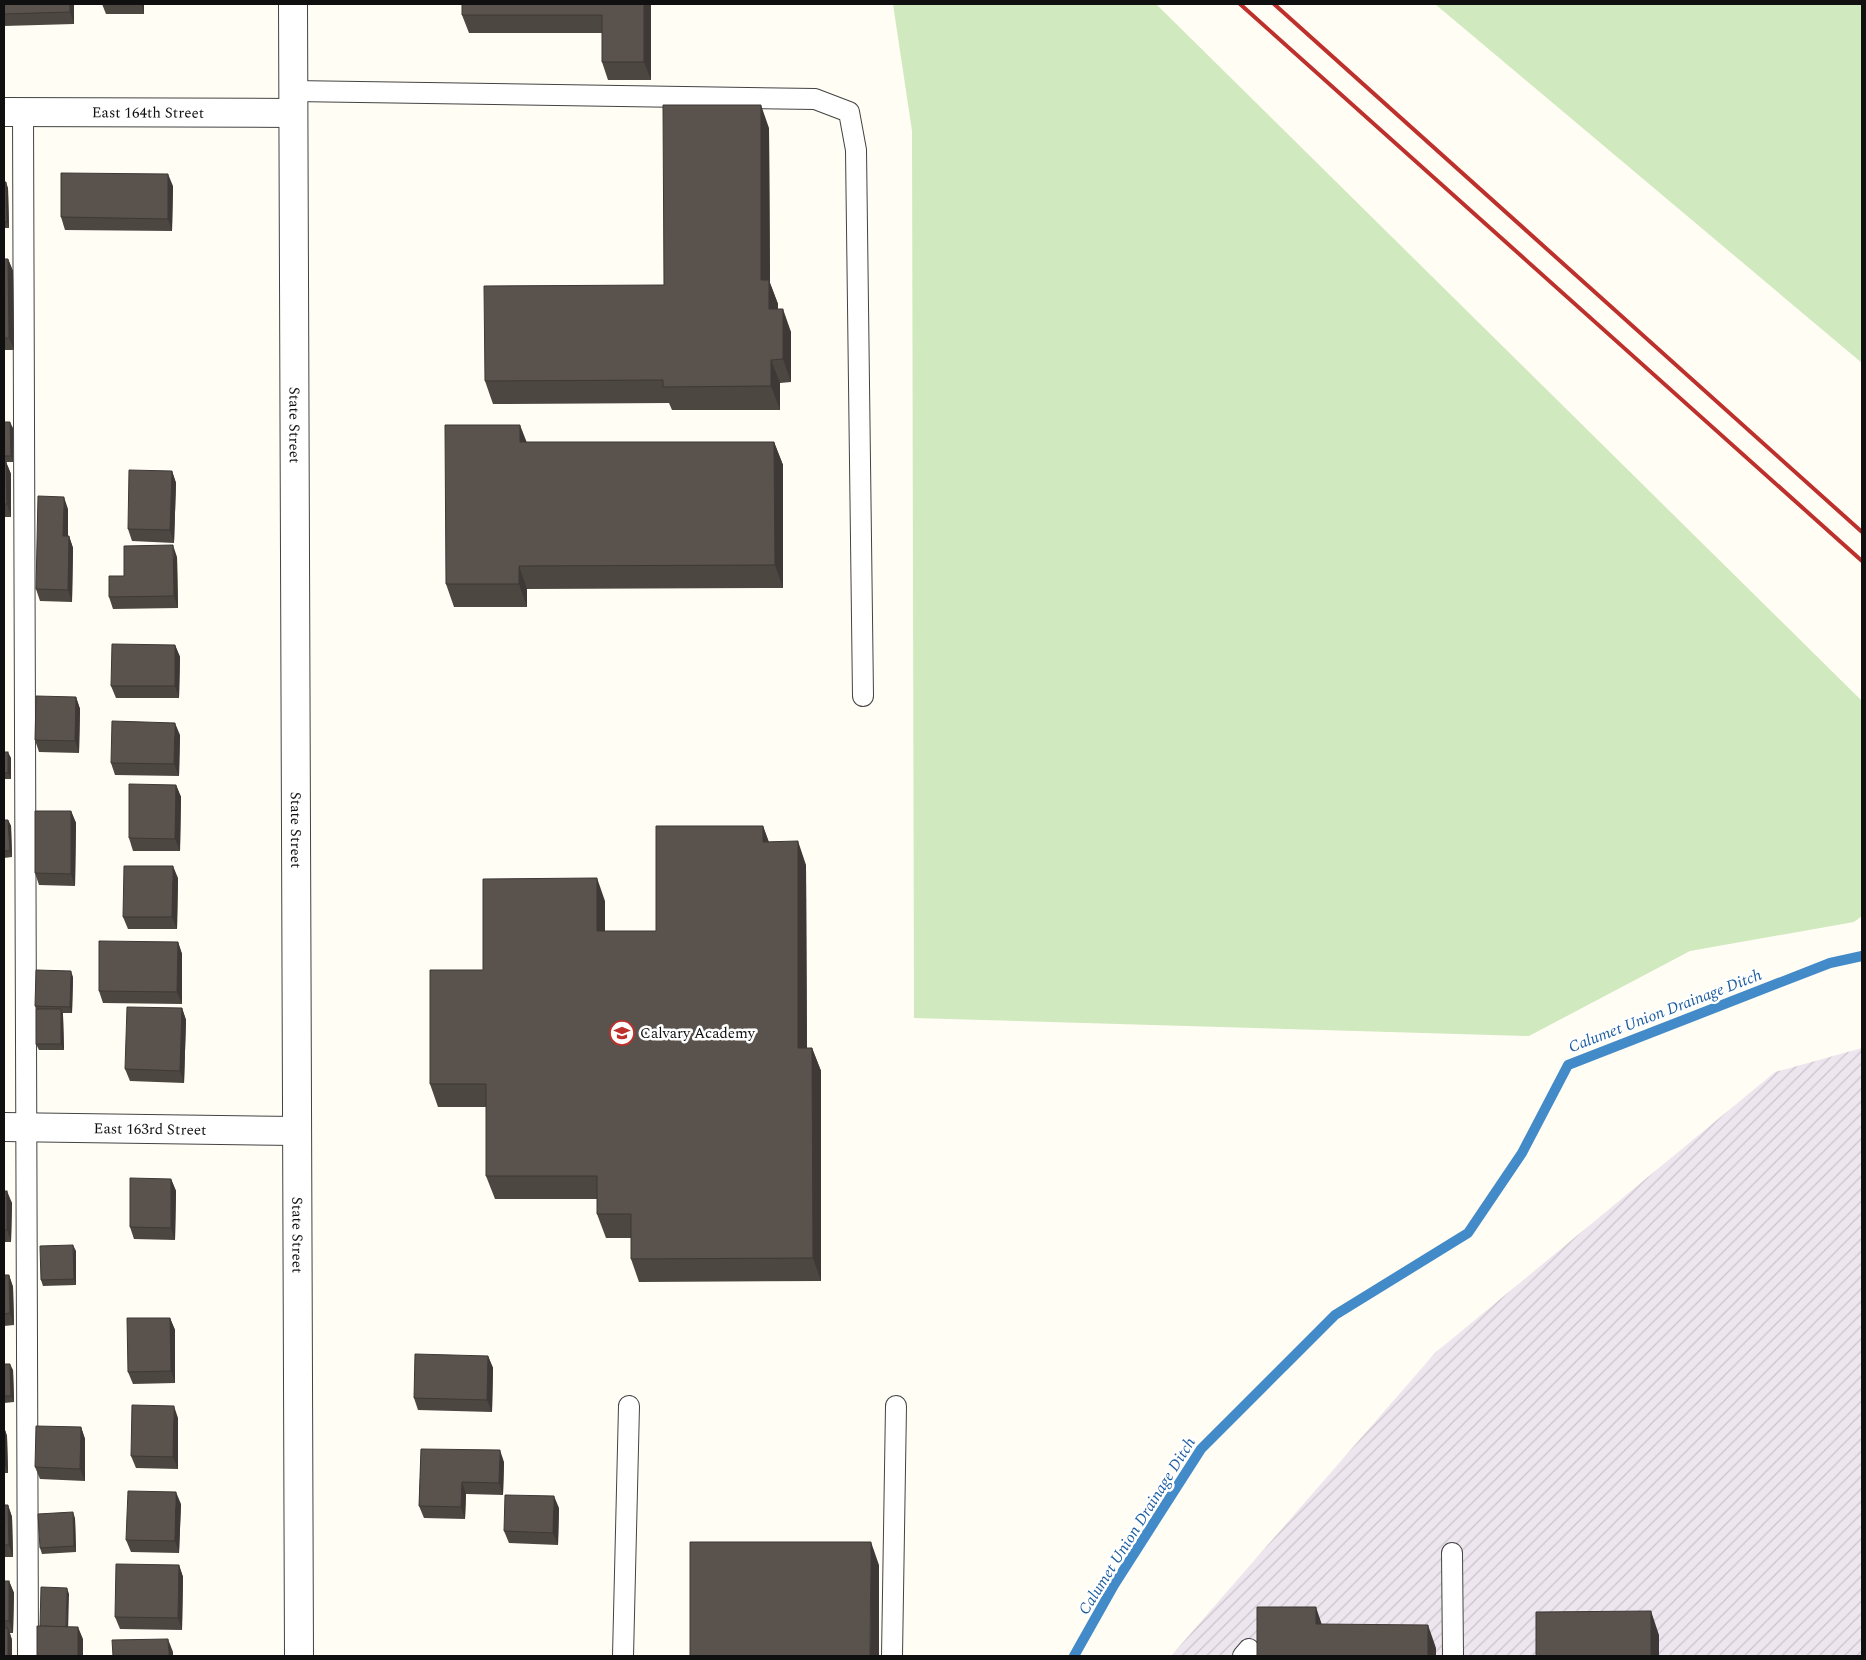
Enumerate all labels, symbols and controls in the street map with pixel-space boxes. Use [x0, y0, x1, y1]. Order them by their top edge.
street label: East 164th Street [92, 101, 204, 124]
street label: State Street [283, 387, 306, 463]
street label: State Street [284, 792, 308, 868]
water label: Calumet Union Drainage Ditch [1565, 963, 1765, 1059]
school or university icon: Calvary Academy [609, 1020, 635, 1046]
place label: Calvary Academy [640, 1022, 756, 1045]
street label: East 163rd Street [94, 1117, 206, 1141]
street label: State Street [286, 1197, 309, 1273]
water label: Calumet Union Drainage Ditch [1072, 1433, 1202, 1619]

